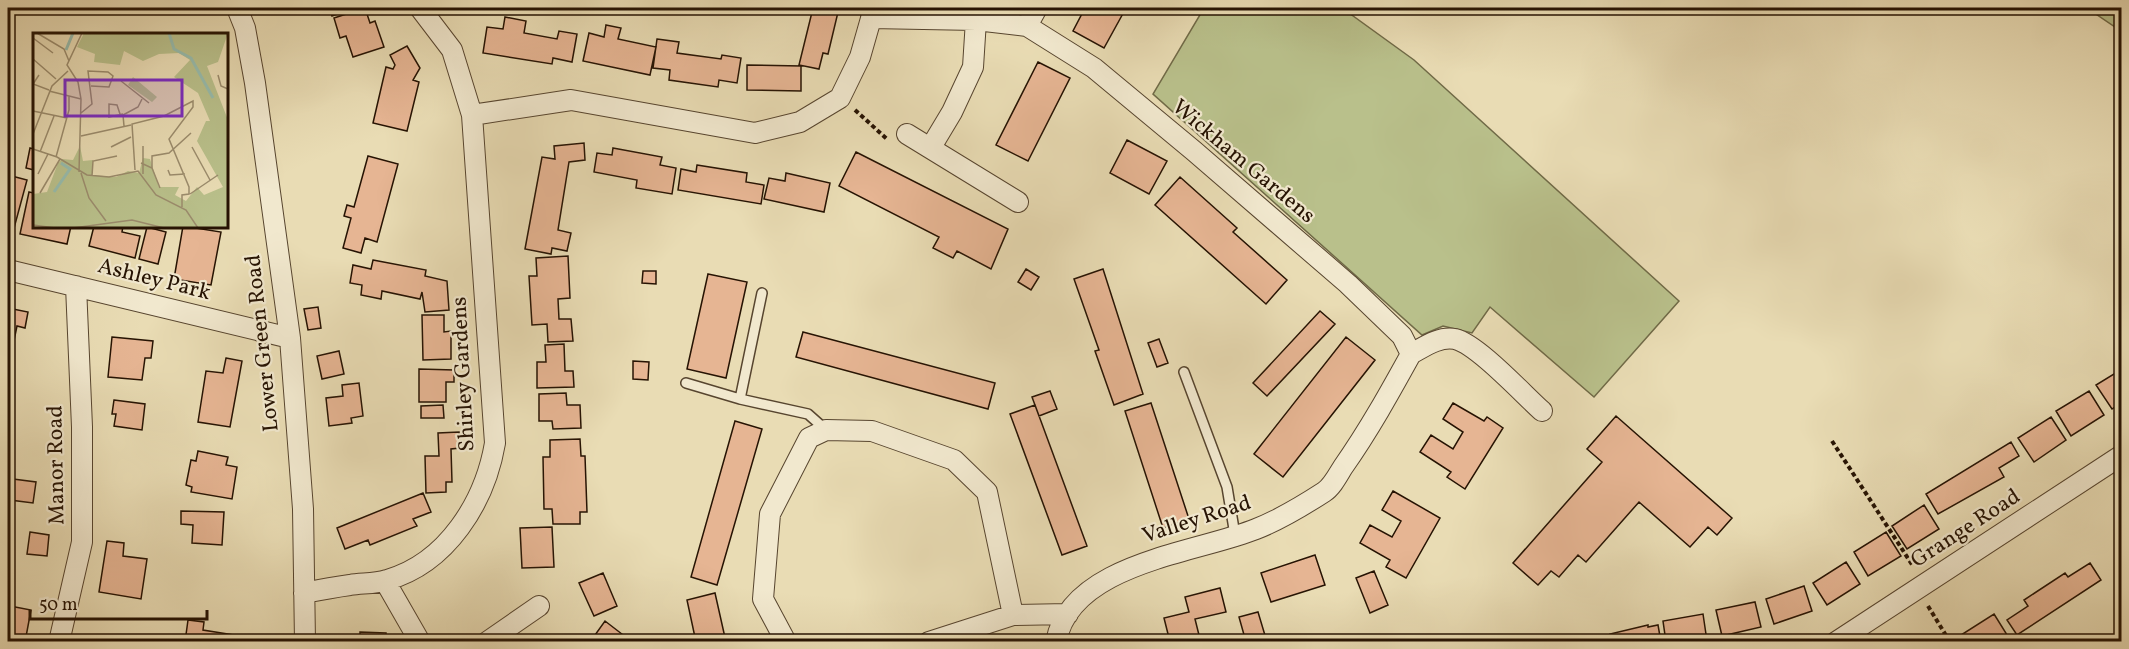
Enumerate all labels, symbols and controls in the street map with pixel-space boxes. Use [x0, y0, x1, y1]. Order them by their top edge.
inset map [33, 33, 228, 228]
street label: Wickham Gardens [1165, 93, 1321, 231]
street label: Ashley Park [94, 251, 214, 309]
street label: Lower Green Road [238, 253, 288, 433]
street label: Shirley Gardens [444, 296, 484, 452]
street label: Manor Road [40, 405, 74, 525]
street label: Grange Road [1905, 482, 2027, 576]
street label: Valley Road [1139, 488, 1255, 552]
scale bar [30, 583, 207, 621]
text: 50 m [39, 593, 78, 618]

